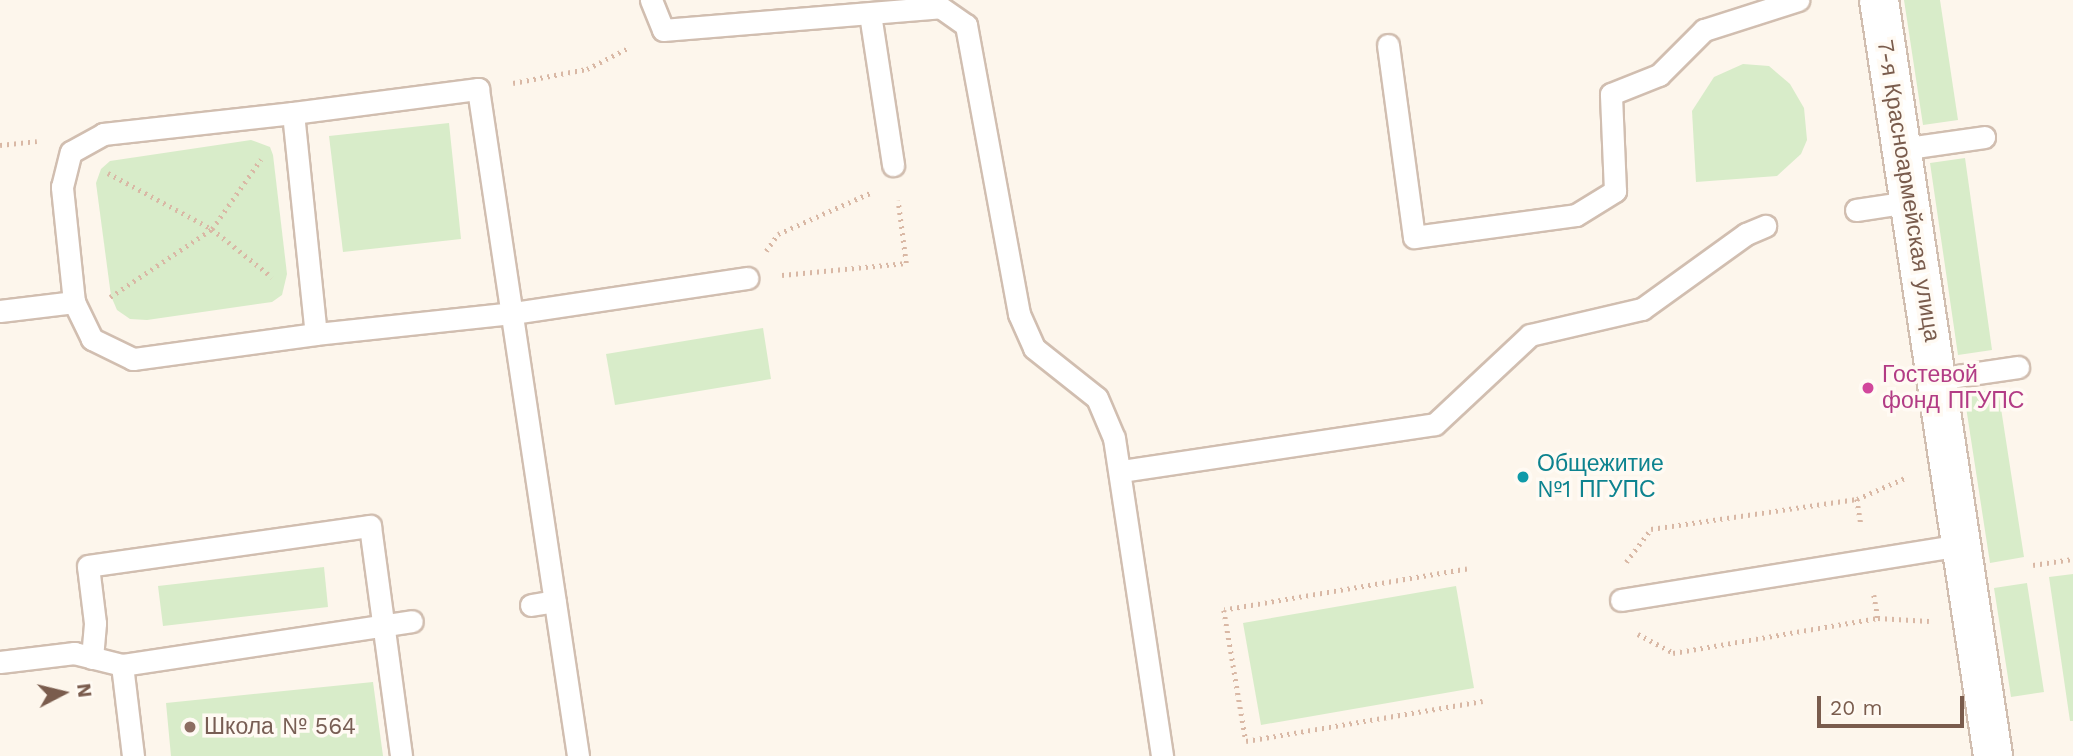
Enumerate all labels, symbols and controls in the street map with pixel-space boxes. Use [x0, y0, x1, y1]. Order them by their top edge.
street label: 7-я Красноармейская улица [1871, 38, 1945, 344]
place label: Гостевой фонд ПГУПС [1882, 361, 2024, 415]
marker: Гостевой фонд ПГУПС [1860, 380, 1876, 396]
place label: Общежитие №1 ПГУПС [1537, 450, 1664, 504]
marker: Общежитие №1 ПГУПС [1515, 469, 1531, 485]
north arrow [28, 658, 98, 728]
text: N [72, 682, 97, 699]
scale bar [1821, 682, 1968, 726]
text: 20 m [1830, 695, 1882, 720]
place label: Школа № 564 [204, 713, 356, 741]
marker: Школа № 564 [182, 719, 198, 735]

